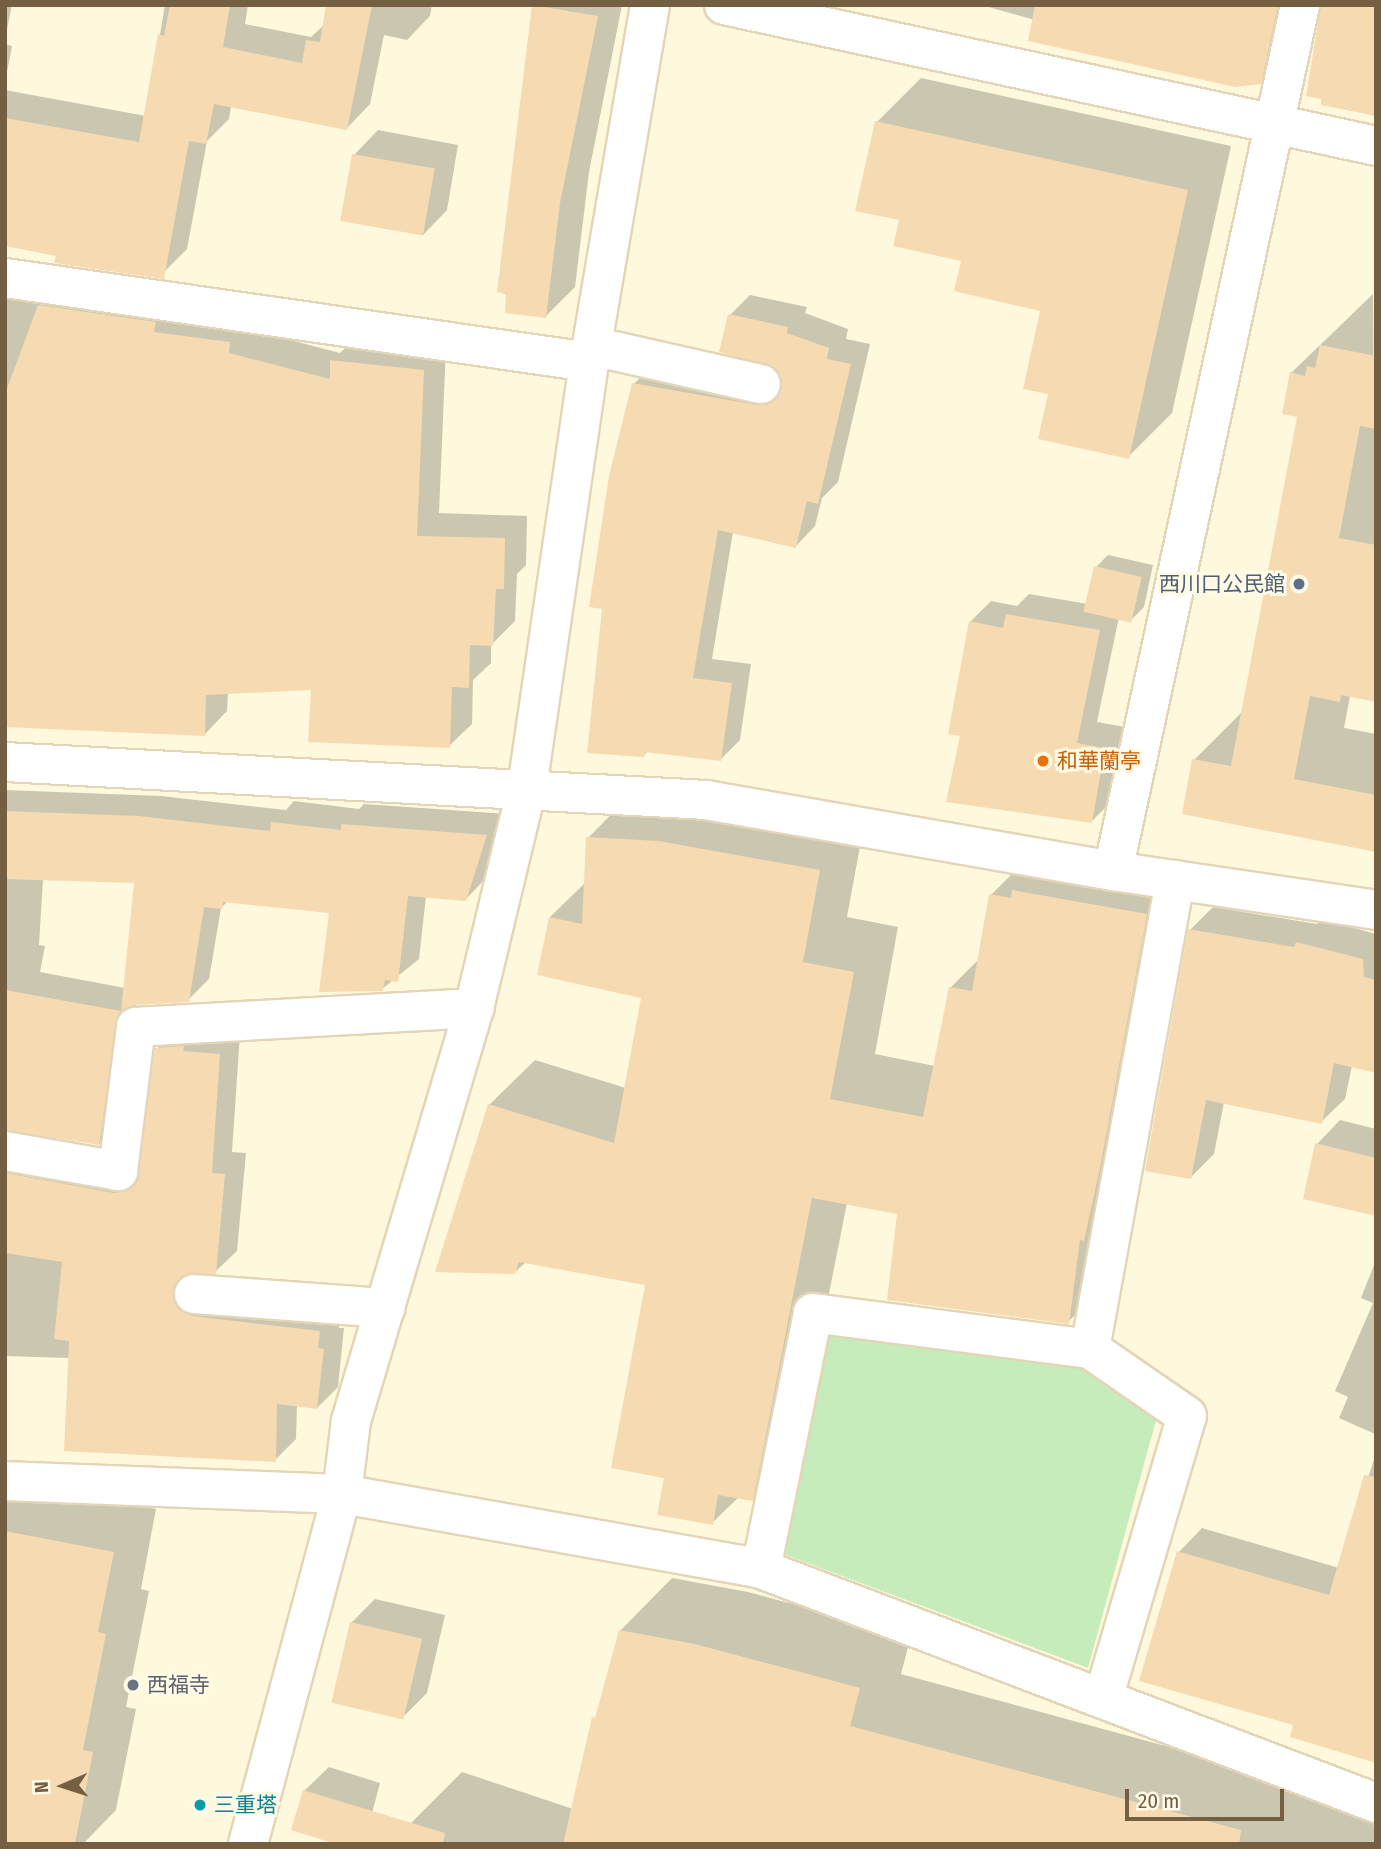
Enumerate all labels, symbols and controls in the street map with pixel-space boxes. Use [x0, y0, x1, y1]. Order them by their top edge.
place label: 西川口公民館 [1159, 571, 1285, 597]
marker: 西川口公民館 [1291, 576, 1307, 592]
place label: 和華蘭亭 [1057, 748, 1141, 774]
marker: 和華蘭亭 [1035, 753, 1051, 769]
place label: 西福寺 [147, 1672, 210, 1698]
marker: 西福寺 [125, 1677, 141, 1693]
north arrow [28, 1751, 98, 1821]
scale bar [1129, 1776, 1288, 1820]
text: N [30, 1781, 53, 1793]
text: 20 m [1138, 1788, 1179, 1814]
place label: 三重塔 [214, 1792, 277, 1818]
marker: 三重塔 [192, 1797, 208, 1813]

